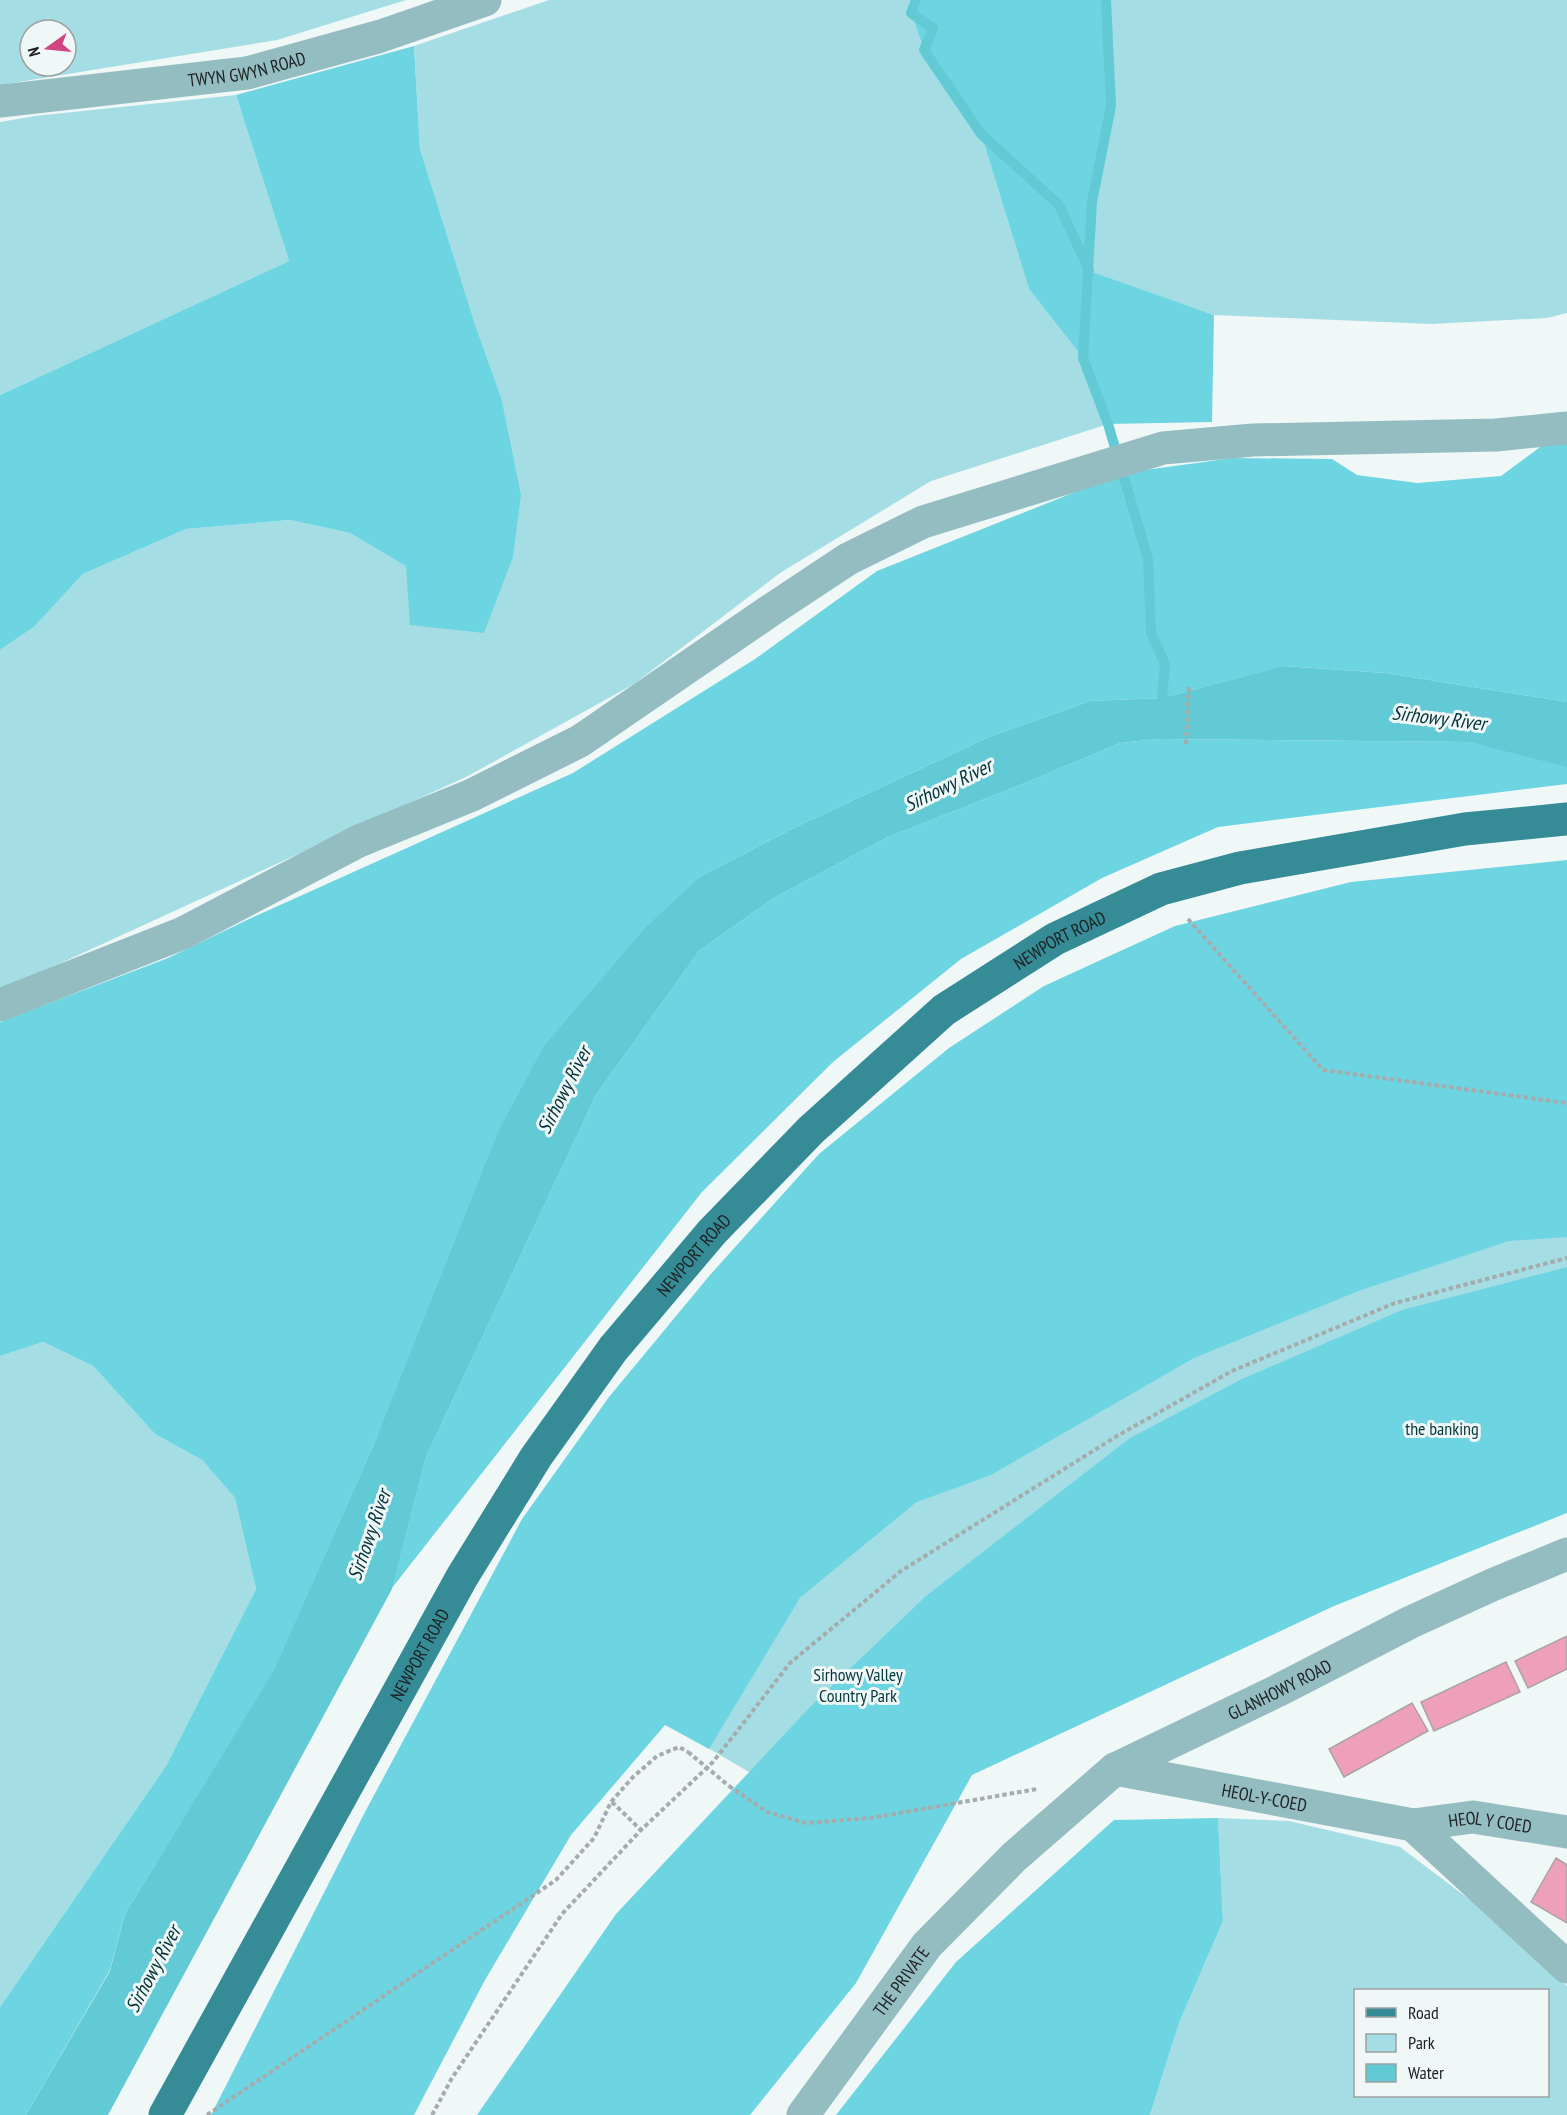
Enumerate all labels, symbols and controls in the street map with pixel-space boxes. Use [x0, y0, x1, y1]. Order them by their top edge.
north arrow [18, 18, 78, 78]
text: N [23, 45, 44, 59]
street label: TWYN GWYN ROAD [187, 46, 308, 91]
water label: Sirhowy River [1391, 699, 1490, 737]
water label: Sirhowy River [900, 752, 998, 817]
street label: NEWPORT ROAD [1009, 905, 1109, 974]
water label: Sirhowy River [531, 1040, 598, 1138]
street label: NEWPORT ROAD [651, 1208, 735, 1301]
park label: the banking [1405, 1417, 1479, 1440]
water label: Sirhowy River [341, 1484, 397, 1584]
street label: NEWPORT ROAD [384, 1604, 454, 1705]
street label: GLANHOWY ROAD [1224, 1653, 1335, 1725]
park label: Sirhowy Valley Country Park [813, 1663, 903, 1707]
street label: HEOL-Y-COED [1220, 1778, 1309, 1816]
street label: HEOL Y COED [1447, 1805, 1533, 1838]
water label: Sirhowy River [119, 1919, 188, 2017]
street label: THE PRIVATE [868, 1941, 934, 2020]
legend [1354, 1989, 1549, 2097]
text: Road [1408, 2001, 1439, 2024]
text: Park [1408, 2031, 1435, 2054]
text: Water [1408, 2061, 1444, 2084]

